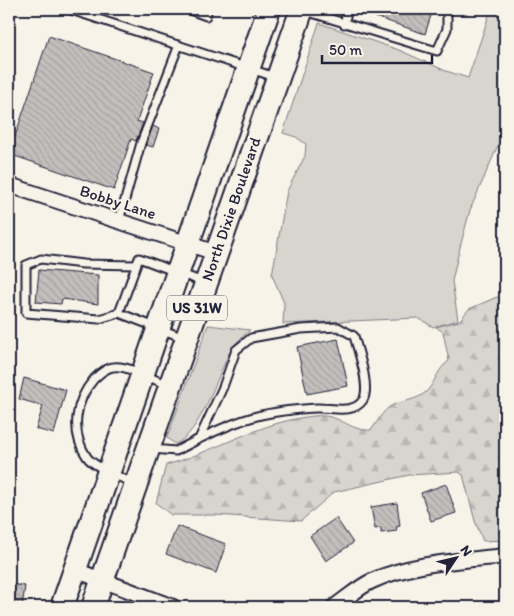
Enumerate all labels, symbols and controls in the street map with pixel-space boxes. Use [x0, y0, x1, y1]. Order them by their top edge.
scale bar [322, 32, 432, 64]
text: 50 m [329, 41, 362, 59]
street label: North Dixie Boulevard [197, 134, 265, 283]
street label: Bobby Lane [77, 181, 159, 223]
road number: US 31W [167, 296, 227, 320]
north arrow [432, 534, 482, 584]
text: N [457, 542, 476, 560]

